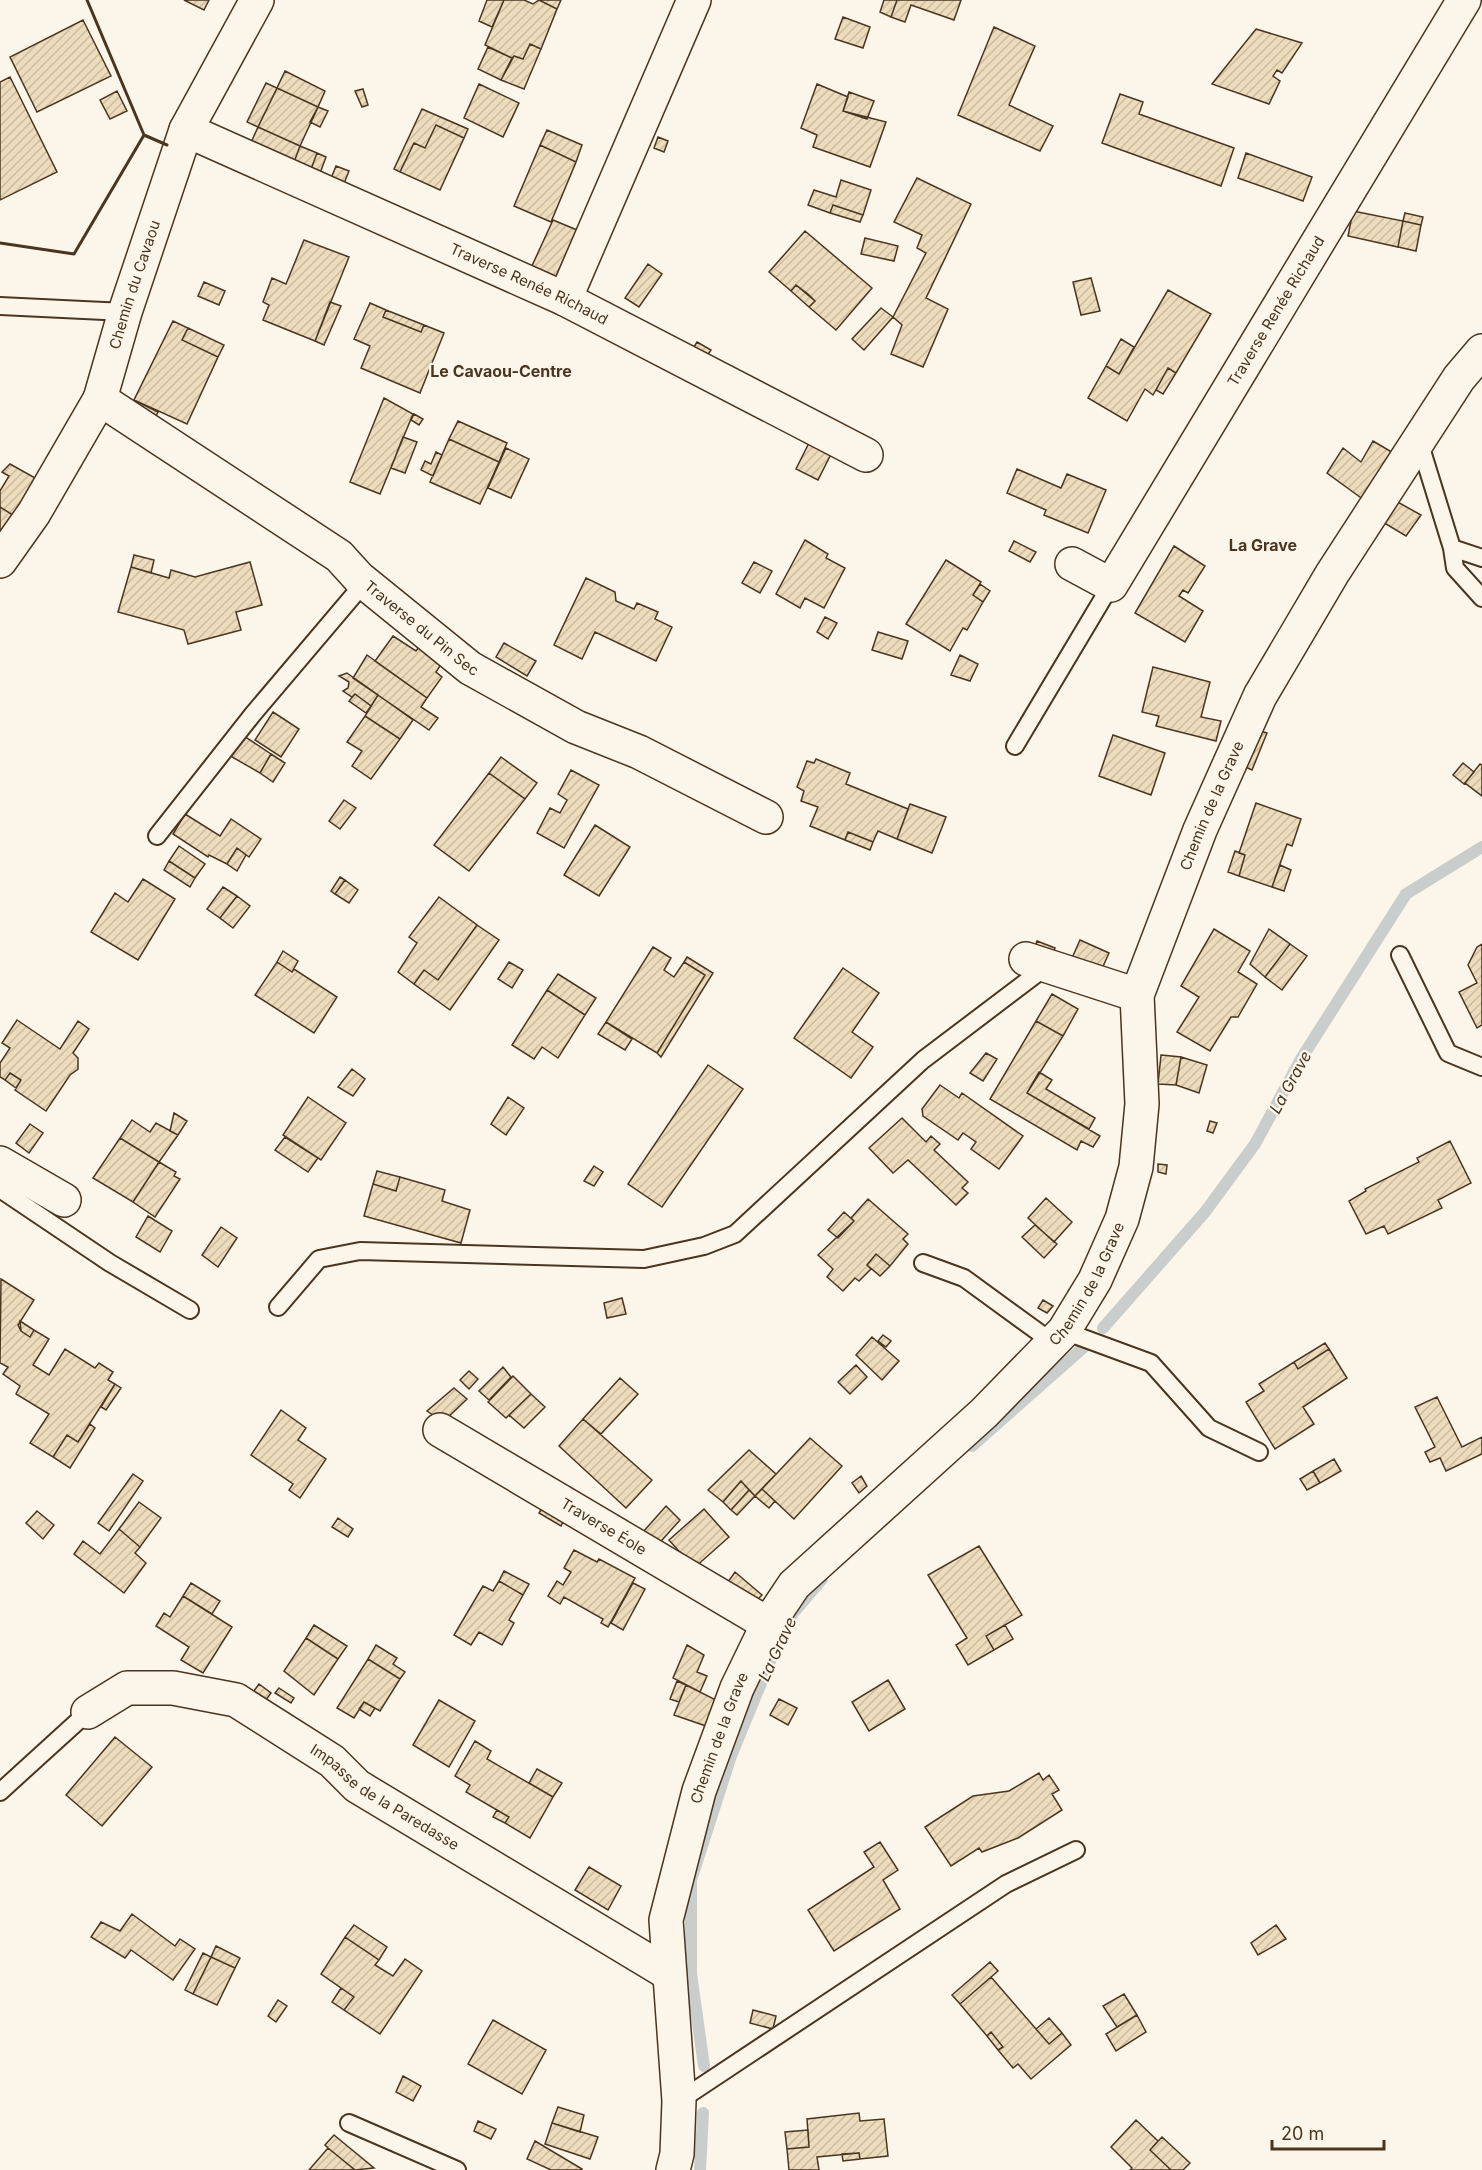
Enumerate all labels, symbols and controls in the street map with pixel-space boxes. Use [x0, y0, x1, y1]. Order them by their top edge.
street label: Chemin du Cavaou [105, 218, 164, 351]
street label: Traverse Renée Richaud [1223, 232, 1328, 390]
street label: Traverse Renée Richaud [447, 239, 611, 329]
district label: Le Cavaou-Centre [430, 361, 572, 381]
district label: La Grave [1229, 535, 1297, 555]
street label: Traverse du Pin Sec [361, 576, 482, 680]
street label: Chemin de la Grave [1176, 738, 1248, 873]
water label: La Grave [1265, 1047, 1315, 1117]
street label: Chemin de la Grave [1045, 1219, 1128, 1350]
street label: Traverse Éole [557, 1494, 650, 1559]
water label: La Grave [753, 1614, 801, 1684]
street label: Chemin de la Grave [686, 1669, 752, 1805]
street label: Impasse de la Paredasse [307, 1740, 463, 1854]
scale bar [1272, 2113, 1384, 2151]
text: 20 m [1281, 2123, 1324, 2144]

